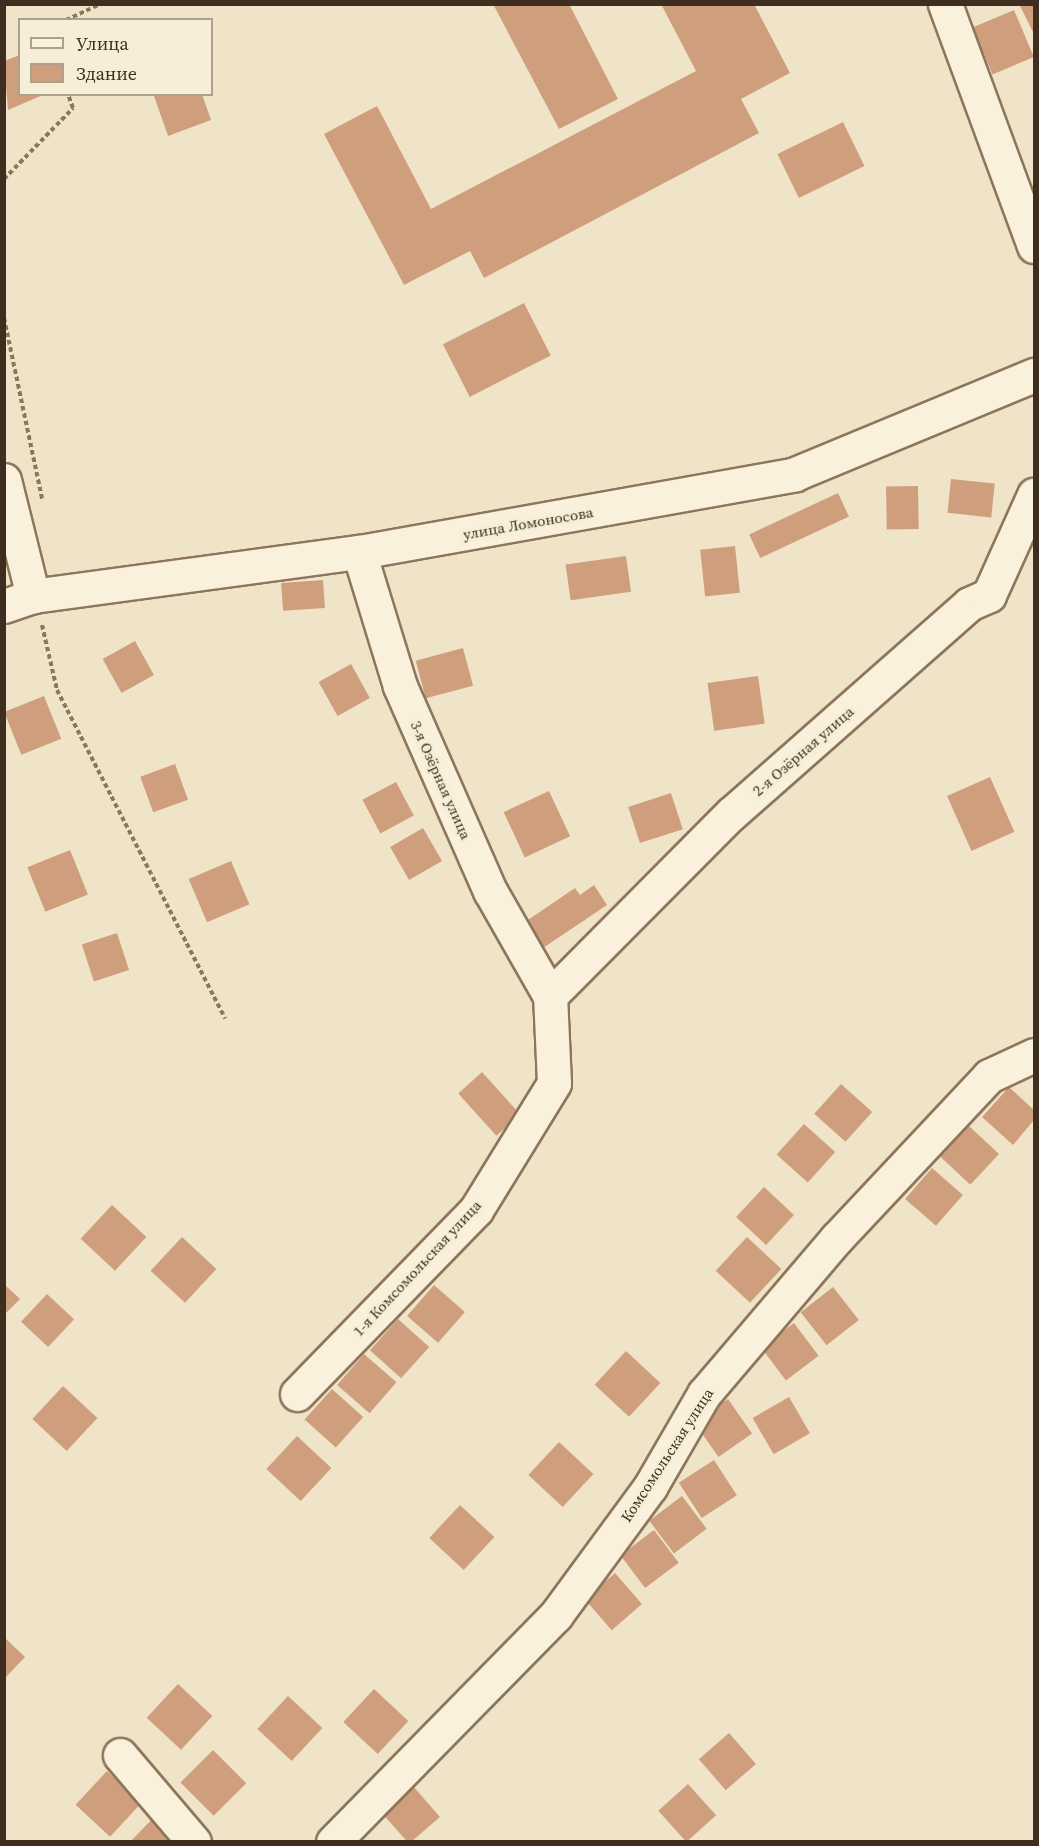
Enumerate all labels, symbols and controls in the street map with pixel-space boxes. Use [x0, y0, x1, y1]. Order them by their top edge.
legend [18, 18, 213, 96]
text: Улица [76, 31, 129, 56]
text: Здание [76, 61, 137, 86]
street label: улица Ломоносова [462, 503, 594, 543]
street label: 2-я Озёрная улица [749, 702, 857, 800]
street label: 3-я Озёрная улица [407, 718, 475, 842]
street label: 1-я Комсомольская улица [349, 1196, 485, 1340]
street label: Комсомольская улица [617, 1385, 717, 1525]

